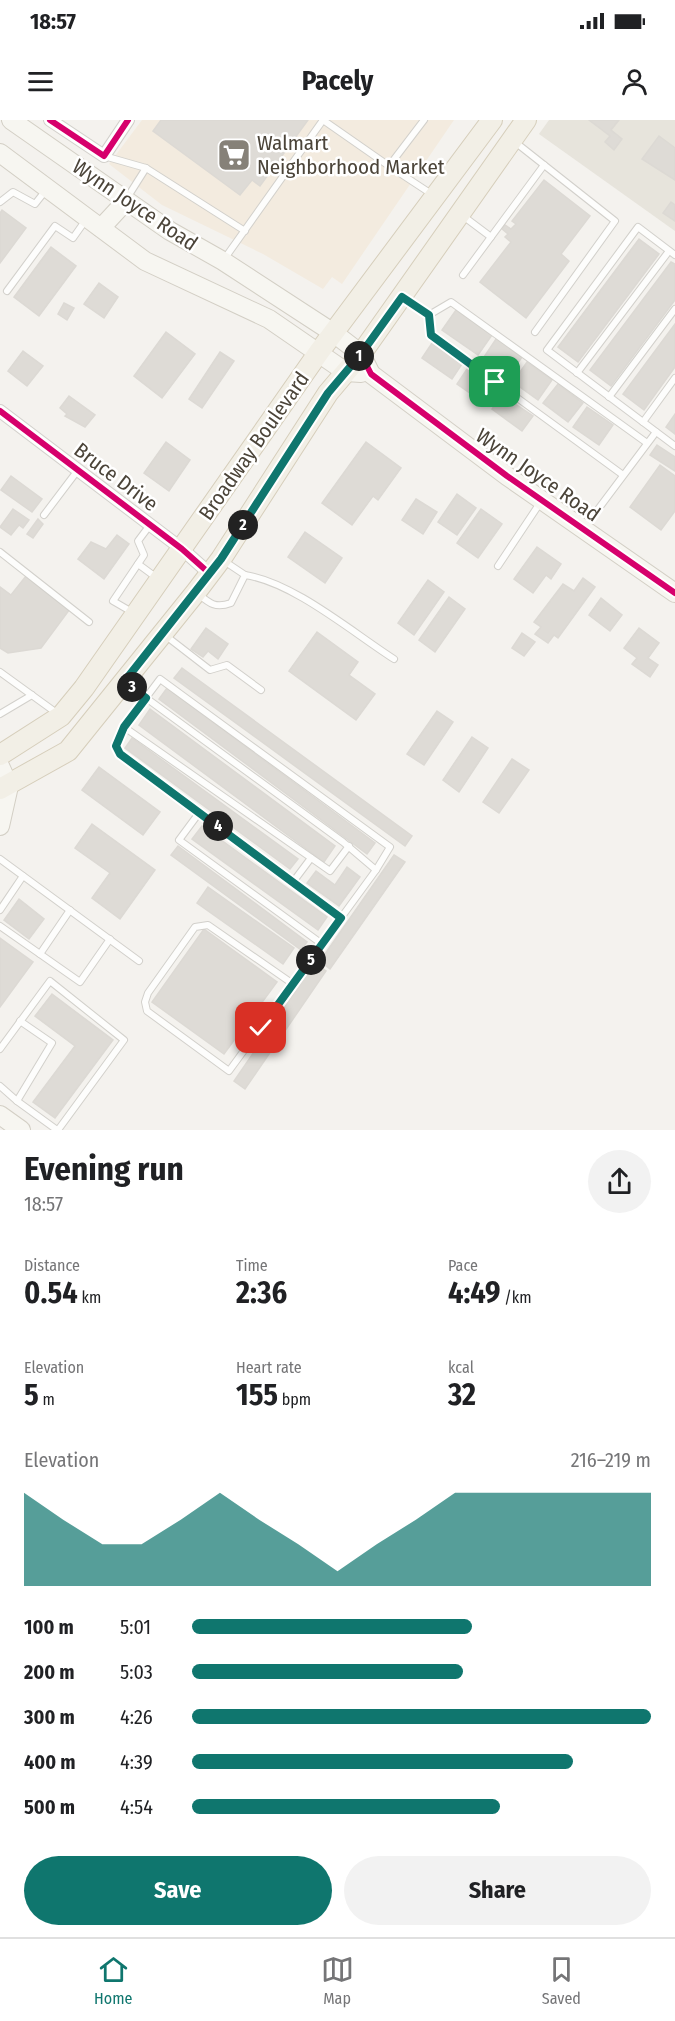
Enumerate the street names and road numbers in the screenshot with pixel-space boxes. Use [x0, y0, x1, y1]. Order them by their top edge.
street label: Wynn Joyce Road [67, 154, 203, 256]
street label: Broadway Boulevard [193, 367, 315, 525]
street label: Wynn Joyce Road [471, 423, 605, 527]
street label: Bruce Drive [69, 437, 163, 517]

